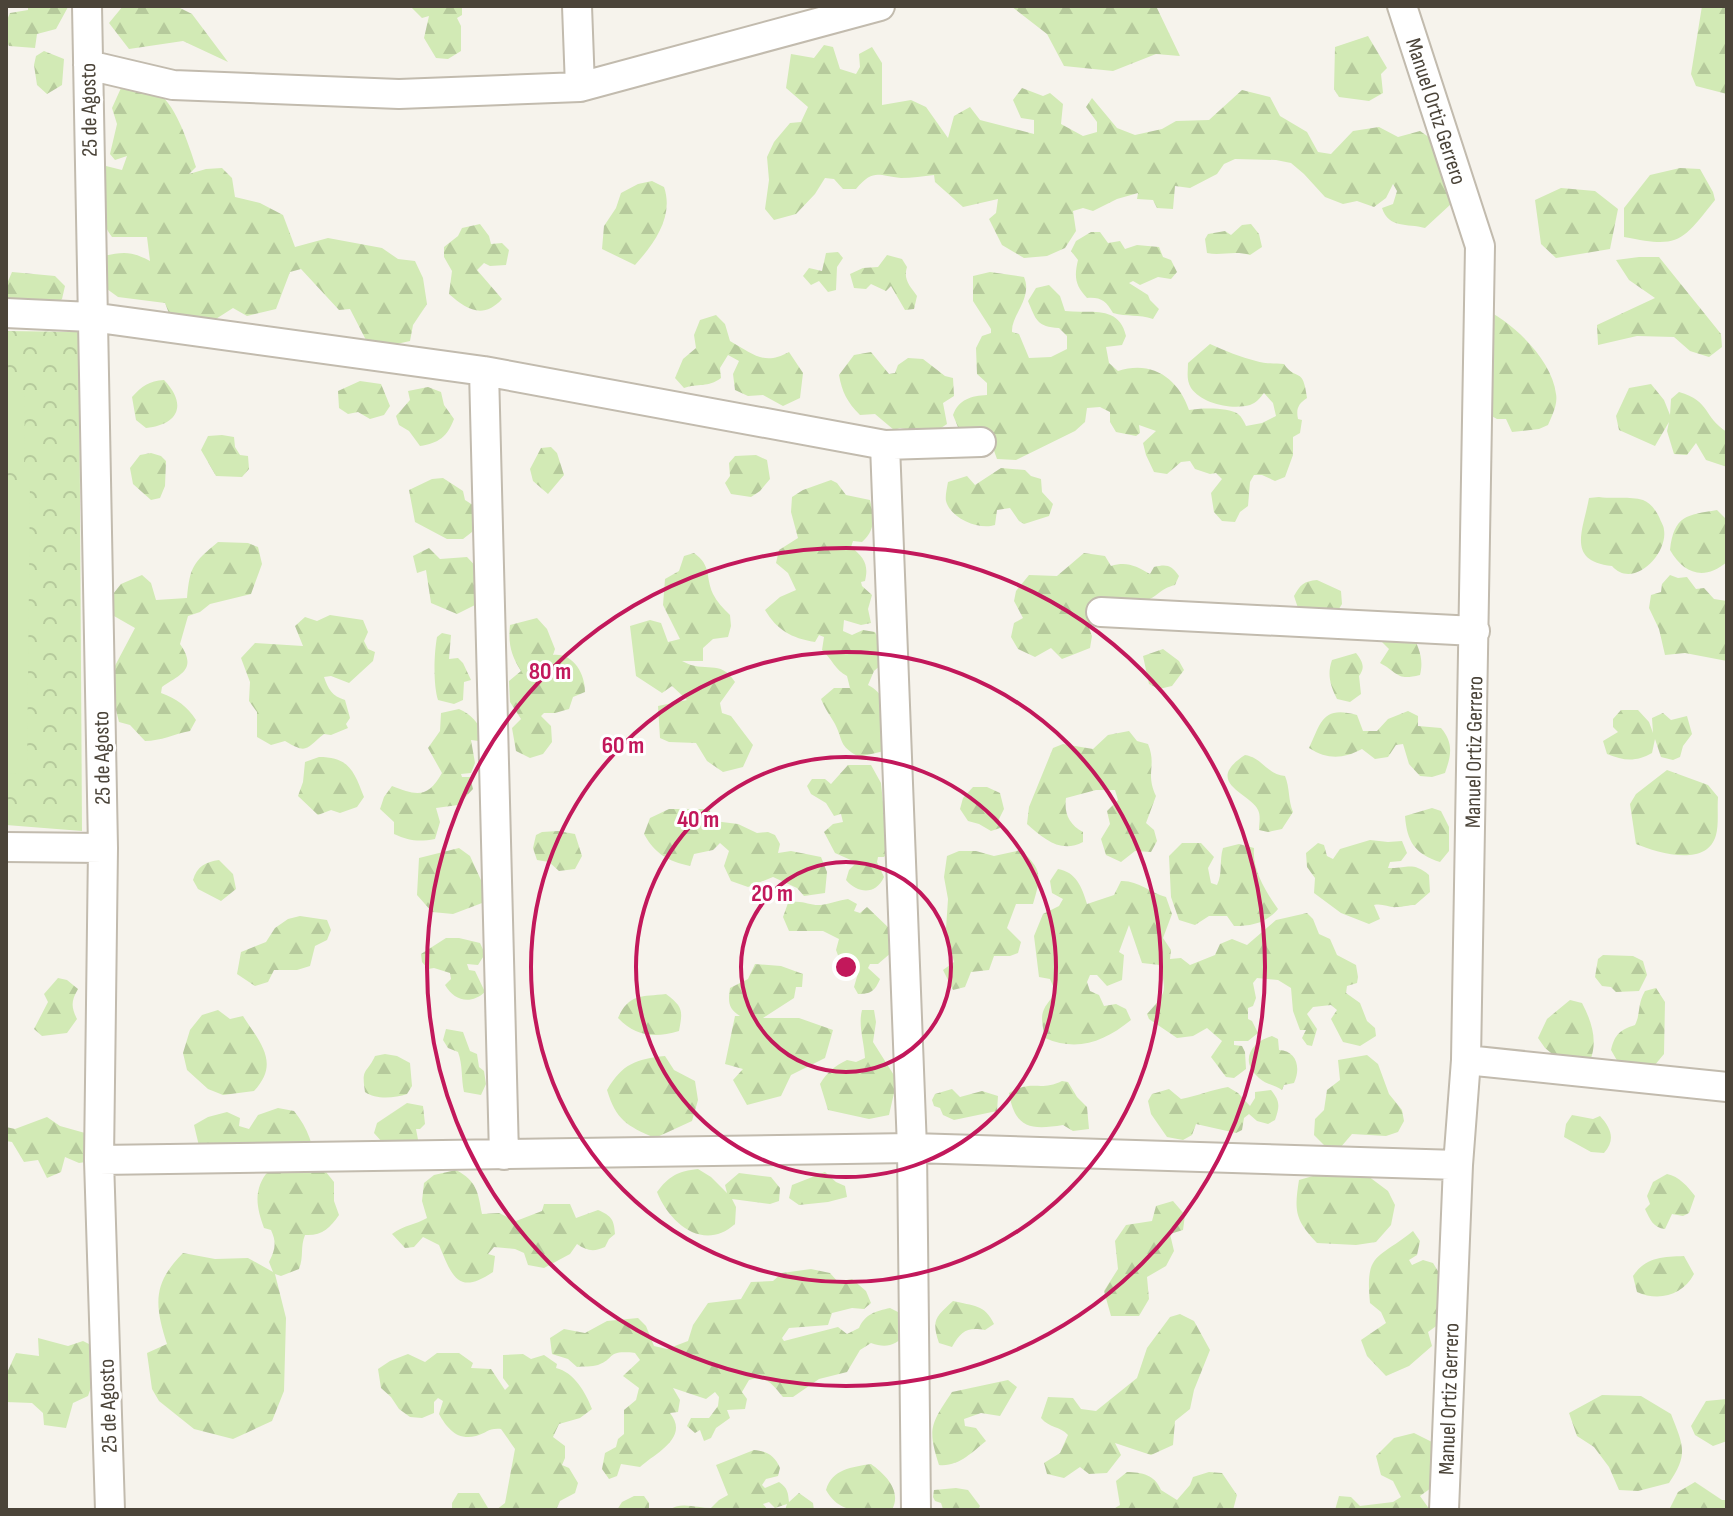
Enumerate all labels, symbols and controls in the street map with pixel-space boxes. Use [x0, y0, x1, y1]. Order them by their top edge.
street label: Manuel Ortiz Gerrero [1399, 35, 1472, 188]
street label: 25 de Agosto [75, 63, 104, 157]
text: 80 m [529, 657, 571, 686]
street label: Manuel Ortiz Gerrero [1460, 676, 1489, 828]
street label: 25 de Agosto [88, 711, 117, 805]
text: 60 m [602, 731, 644, 760]
text: 40 m [677, 805, 719, 834]
text: 20 m [751, 879, 793, 908]
centre of rings [832, 953, 860, 981]
street label: Manuel Ortiz Gerrero [1433, 1322, 1466, 1476]
street label: 25 de Agosto [93, 1358, 124, 1453]

